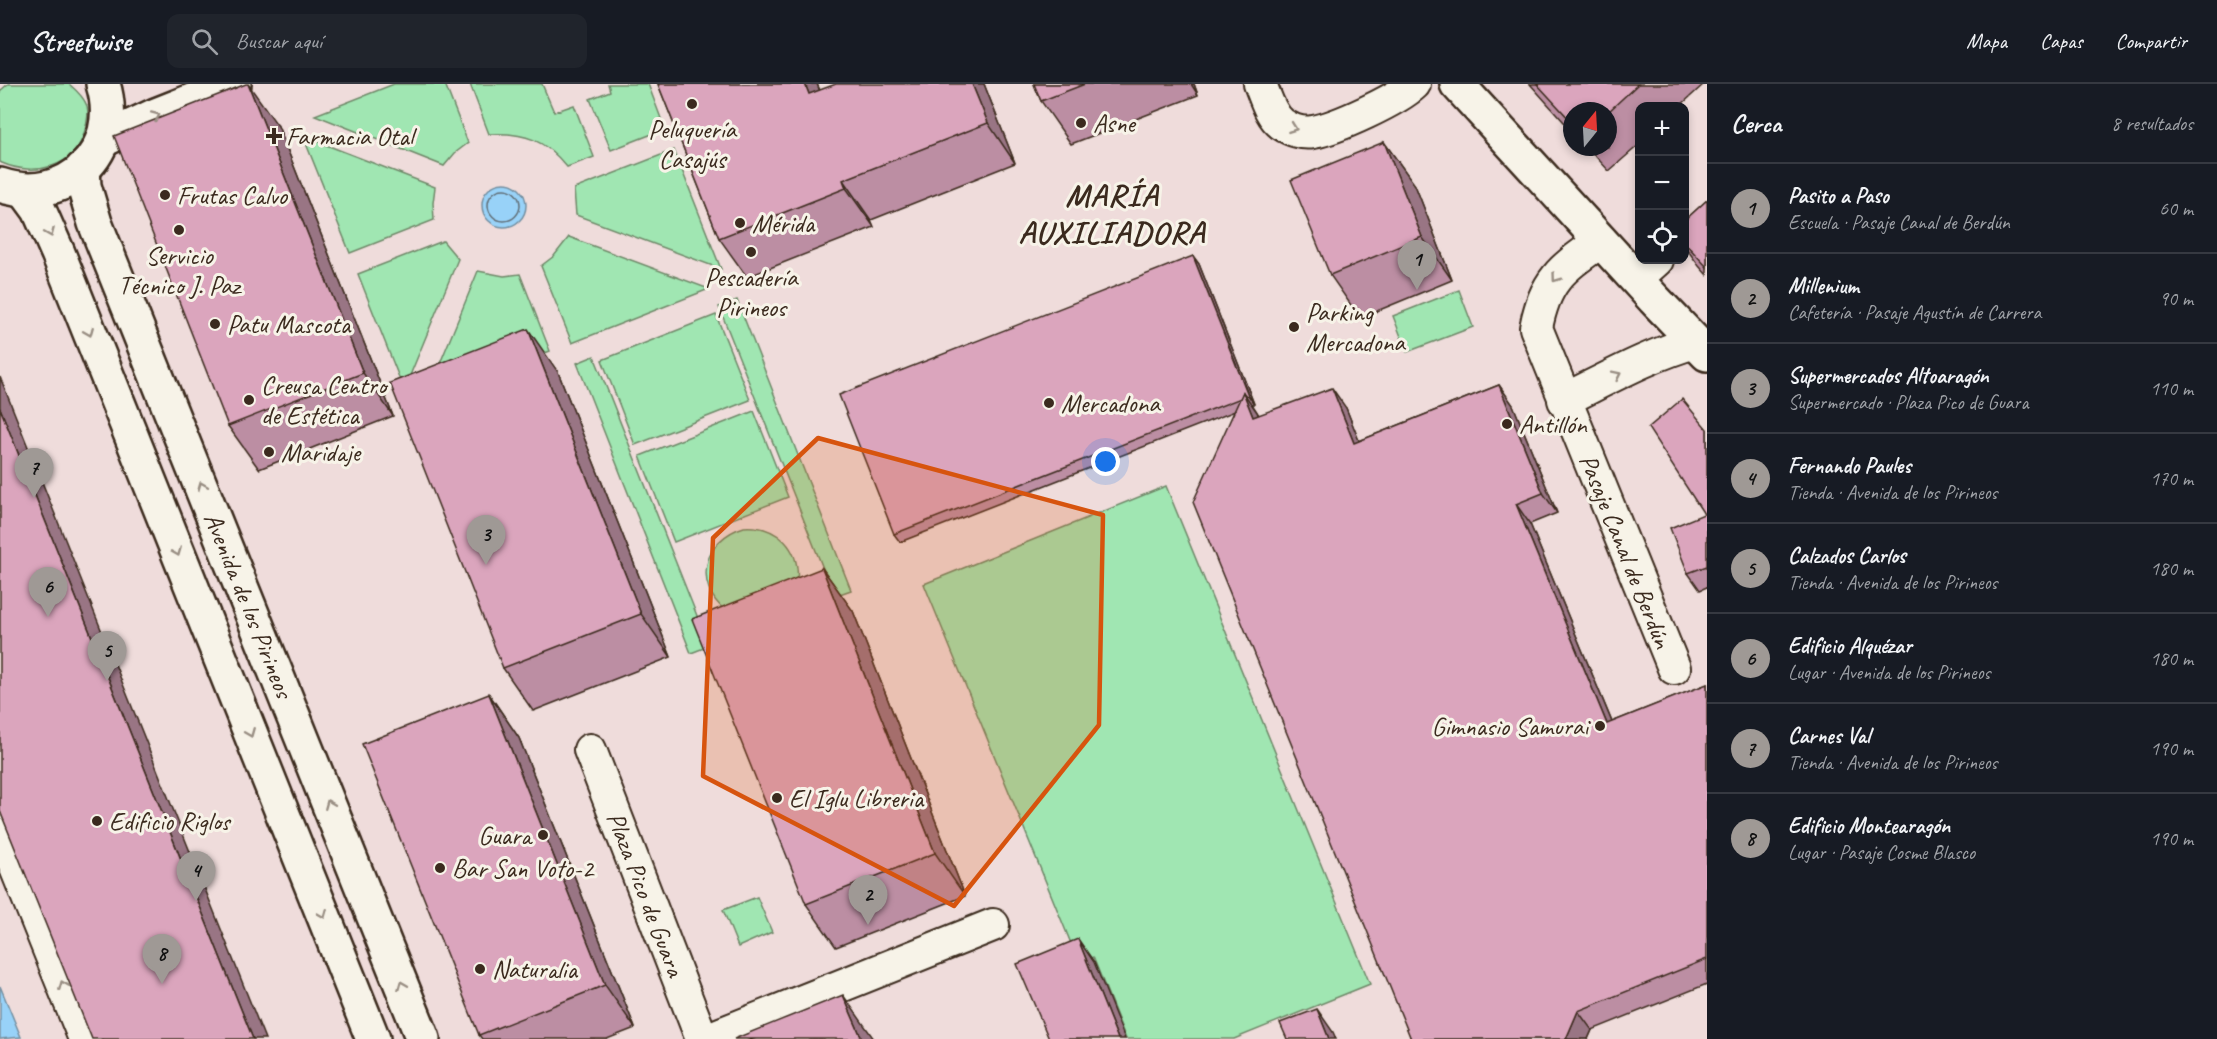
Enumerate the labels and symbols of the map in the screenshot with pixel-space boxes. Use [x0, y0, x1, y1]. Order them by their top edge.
marker: Peluquería Casajús [685, 97, 699, 111]
north arrow [1563, 102, 1617, 156]
place label: Asne [1093, 107, 1137, 140]
one-way arrow [150, 111, 161, 123]
place label: Peluquería Casajús [648, 113, 737, 176]
marker: Asne [1074, 116, 1088, 130]
place label: Farmacia Otal [286, 120, 418, 153]
one-way arrow [1288, 121, 1298, 134]
marker: Farmacia Otal [267, 129, 281, 143]
district label: MARÍA AUXILIADORA [1018, 175, 1207, 253]
place label: Frutas Calvo [177, 179, 289, 212]
marker: Frutas Calvo [158, 188, 172, 202]
place label: Mérida [752, 207, 816, 240]
marker: Mérida [733, 216, 747, 230]
marker: Servicio Técnico J. Paz [172, 223, 186, 237]
one-way arrow [42, 226, 54, 237]
place label: Servicio Técnico J. Paz [118, 239, 242, 302]
pin: 1 [1398, 240, 1436, 290]
marker: Pescadería Pirineos [744, 245, 758, 259]
place label: Pescadería Pirineos [705, 261, 799, 324]
one-way arrow [1552, 271, 1563, 282]
place label: Parking Mercadona [1306, 296, 1406, 359]
place label: Patu Mascota [227, 308, 352, 341]
marker: Patu Mascota [208, 317, 222, 331]
marker: Parking Mercadona [1287, 320, 1301, 334]
one-way arrow [82, 327, 95, 337]
place label: Creusa Centro de Estética [261, 369, 389, 432]
one-way arrow [1610, 370, 1621, 382]
place label: Mercadona [1061, 387, 1161, 420]
marker: Creusa Centro de Estética [242, 393, 256, 407]
marker: Mercadona [1042, 396, 1056, 410]
place label: Antillón [1519, 408, 1588, 441]
marker: Antillón [1500, 417, 1514, 431]
place label: Maridaje [281, 436, 362, 469]
marker: Maridaje [262, 445, 276, 459]
your location [1091, 447, 1120, 476]
pin: 7 [15, 448, 54, 498]
street label: Pasaje Canal de Berdún [1572, 450, 1680, 654]
one-way arrow [196, 482, 209, 492]
street label: Avenida de los Pirineos [196, 508, 302, 705]
pin: 3 [466, 516, 506, 565]
one-way arrow [170, 547, 183, 557]
pin: 6 [28, 568, 68, 617]
pin: 5 [88, 632, 126, 681]
place label: Gimnasio Samurai [1432, 710, 1591, 743]
marker: Gimnasio Samurai [1593, 719, 1607, 733]
one-way arrow [243, 727, 255, 738]
place label: El Iglu Libreria [789, 782, 925, 815]
marker: El Iglu Libreria [770, 791, 784, 805]
one-way arrow [324, 799, 336, 810]
place label: Edificio Riglos [109, 805, 232, 838]
street label: Plaza Pico de Guara [599, 807, 693, 983]
marker: Edificio Riglos [90, 814, 104, 828]
place label: Guara [478, 819, 533, 852]
marker: Guara [536, 828, 550, 842]
pin: 4 [176, 852, 216, 901]
place label: Bar San Voto-2 [452, 852, 596, 885]
marker: Bar San Voto-2 [433, 861, 447, 875]
pin: 2 [848, 876, 888, 925]
one-way arrow [315, 909, 328, 919]
pin: 8 [142, 934, 182, 984]
place label: Naturalia [492, 953, 578, 986]
marker: Naturalia [473, 962, 487, 976]
one-way arrow [58, 980, 70, 991]
one-way arrow [397, 980, 409, 991]

